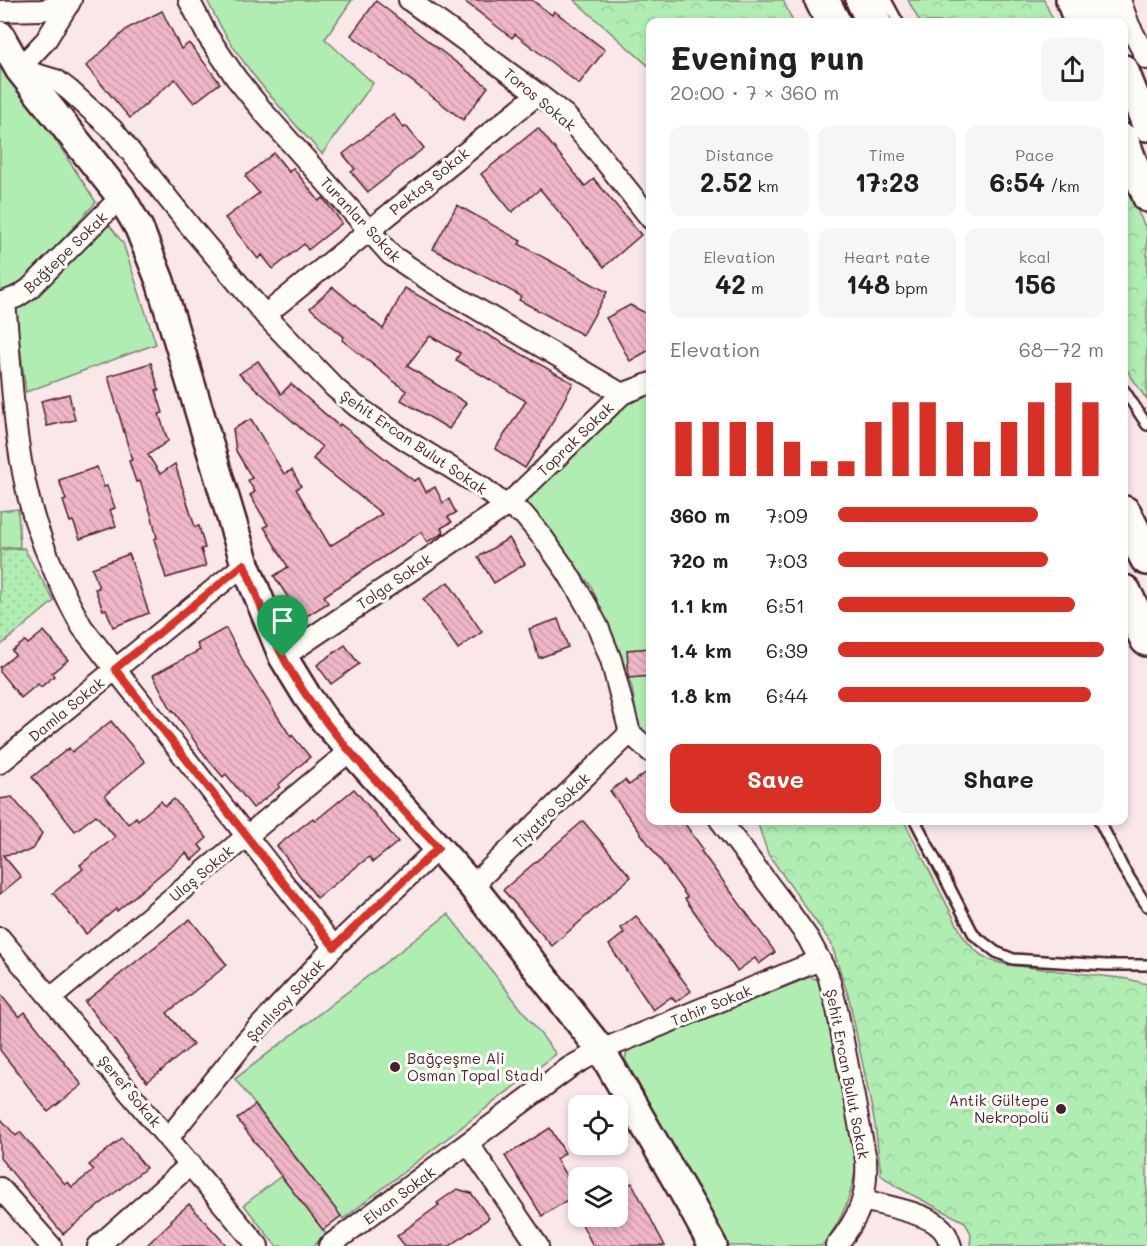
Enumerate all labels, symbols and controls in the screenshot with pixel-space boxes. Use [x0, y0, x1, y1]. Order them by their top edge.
text: Evening run [670, 35, 864, 78]
button: share [1041, 38, 1104, 101]
street label: Toros Sokak [500, 63, 580, 135]
text: 20:00 · 7 × 360 m [670, 79, 839, 105]
street label: Pektaş Sokak [385, 143, 473, 219]
text: Distance [705, 144, 774, 165]
text: Time [869, 144, 905, 165]
text: Pace [1015, 144, 1054, 165]
text: 2.52 [700, 165, 752, 199]
text: 17:23 [855, 165, 919, 199]
text: 6:54 [989, 165, 1045, 199]
street label: Turanlar Sokak [316, 172, 406, 266]
text: km [752, 175, 779, 196]
text: /km [1045, 175, 1080, 196]
street label: Bağtepe Sokak [19, 207, 111, 297]
text: Elevation [703, 246, 775, 267]
text: Heart rate [844, 246, 930, 267]
text: kcal [1019, 246, 1051, 267]
text: 42 [715, 267, 746, 301]
text: 148 [846, 267, 890, 301]
text: 156 [1013, 267, 1056, 301]
text: m [746, 277, 764, 298]
text: bpm [890, 277, 928, 298]
text: Elevation [670, 336, 760, 362]
text: 68–72 m [1019, 336, 1104, 362]
street label: Şehit Ercan Bulut Sokak [337, 385, 491, 499]
street label: Toprak Sokak [533, 397, 617, 480]
text: 360 m [670, 502, 730, 528]
text: 7:09 [766, 502, 807, 528]
text: 720 m [670, 547, 728, 573]
text: 7:03 [766, 547, 807, 573]
street label: Tolga Sokak [353, 549, 435, 613]
text: 1.1 km [670, 592, 728, 618]
text: 6:51 [766, 592, 805, 618]
pin [257, 595, 308, 657]
icon: arrive [266, 604, 299, 637]
text: 1.4 km [670, 637, 732, 663]
text: 6:39 [766, 637, 808, 663]
street label: Damla Sokak [24, 672, 108, 746]
text: 1.8 km [670, 682, 731, 708]
text: 6:44 [766, 682, 808, 708]
button: Save [670, 744, 881, 813]
button: Share [893, 744, 1104, 813]
street label: Tiyatro Sokak [508, 768, 594, 852]
street label: Ulaş Sokak [165, 840, 237, 906]
street label: Şanlısoy Sokak [242, 954, 328, 1046]
street label: Tahir Sokak [668, 980, 755, 1030]
street label: Şehit Ercan Bulut Sokak [822, 987, 874, 1161]
place label: Bağçeşme Ali Osman Topal Stadı [407, 1048, 544, 1085]
street label: Şeref Sokak [94, 1051, 166, 1131]
marker: Bağçeşme Ali Osman Topal Stadı [388, 1060, 402, 1074]
place label: Antik Gültepe Nekropolü [949, 1090, 1049, 1127]
map controls [568, 1095, 628, 1227]
button: locate [568, 1095, 628, 1155]
marker: Antik Gültepe Nekropolü [1054, 1102, 1068, 1116]
street label: Elvan Sokak [359, 1161, 439, 1229]
button: layers [568, 1167, 628, 1227]

